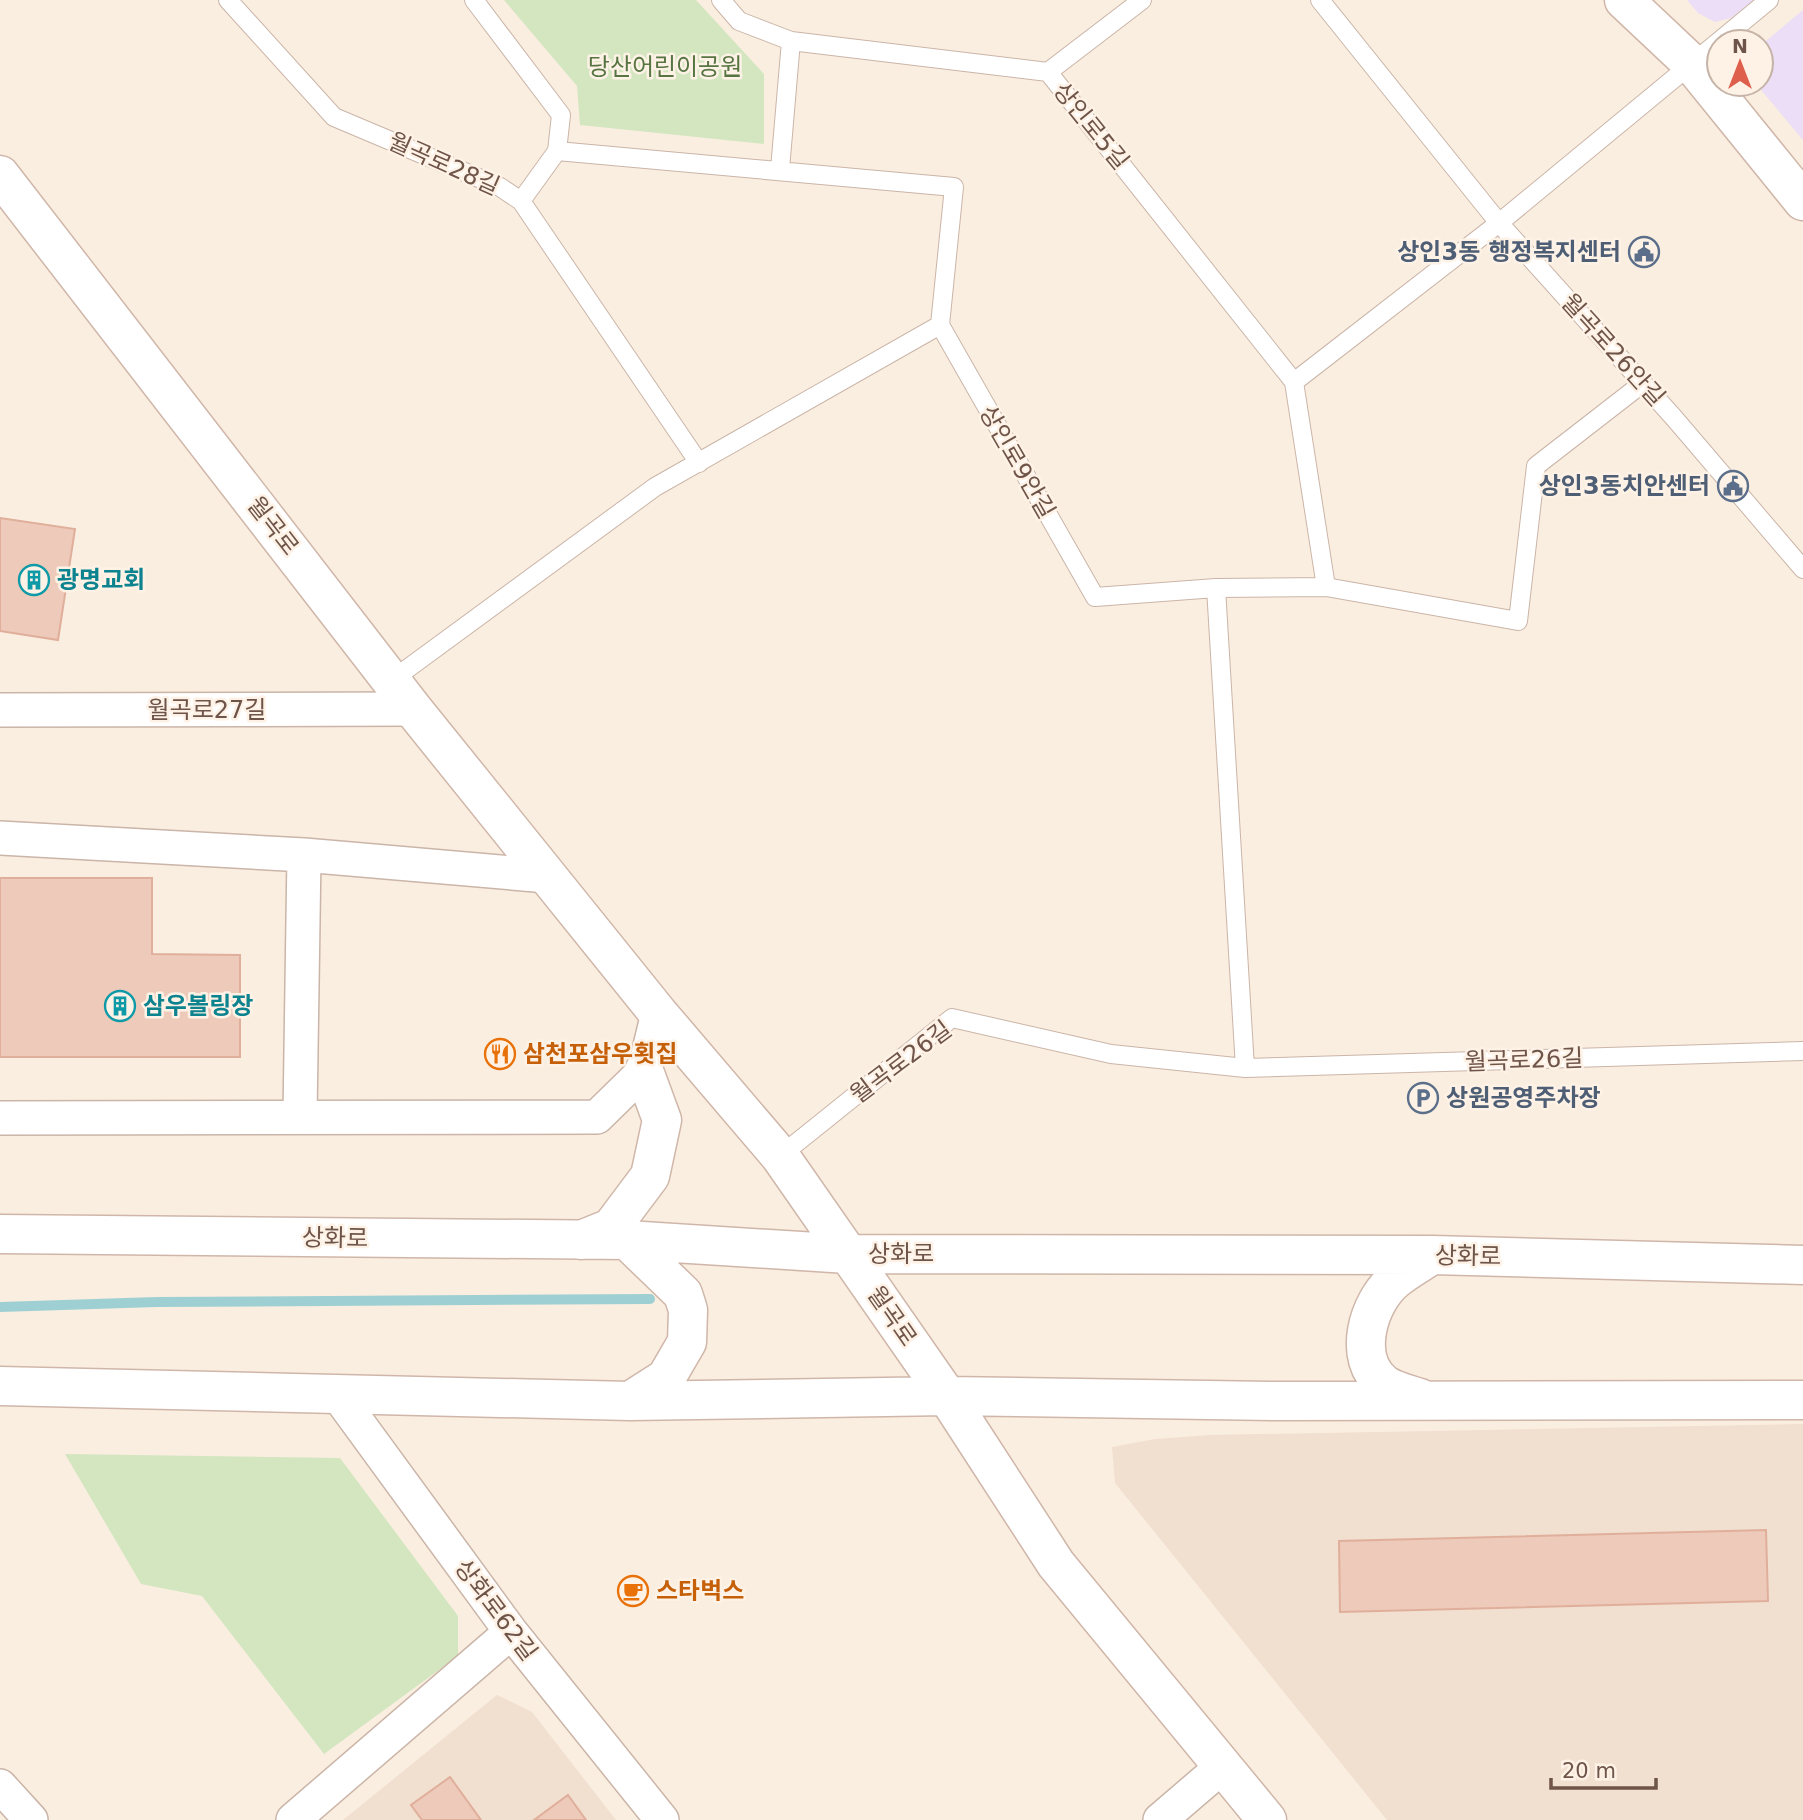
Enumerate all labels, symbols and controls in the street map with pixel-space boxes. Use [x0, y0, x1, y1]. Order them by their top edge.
north arrow [1705, 28, 1775, 98]
text: N [1732, 35, 1748, 57]
park label: 당산어린이공원 [588, 53, 742, 81]
street label: 상인로5길 [1048, 77, 1134, 175]
street label: 월곡로28길 [384, 127, 504, 201]
public building icon: 상인3동 행정복지센터 [1627, 235, 1661, 269]
place label: 상인3동 행정복지센터 [1397, 238, 1621, 266]
street label: 월곡로26안길 [1555, 288, 1671, 412]
street label: 상인로9안길 [973, 401, 1061, 523]
public building icon: 상인3동치안센터 [1716, 469, 1750, 503]
place label: 상인3동치안센터 [1539, 472, 1710, 500]
street label: 월곡로 [242, 491, 304, 561]
building icon: 광명교회 [17, 563, 51, 597]
place label: 광명교회 [57, 566, 145, 594]
street label: 월곡로27길 [148, 696, 266, 724]
building icon: 삼우볼링장 [103, 989, 137, 1023]
place label: 삼우볼링장 [143, 992, 253, 1020]
street label: 월곡로26길 [845, 1015, 957, 1109]
restaurant icon: 삼천포삼우횟집 [483, 1037, 517, 1071]
place label: 삼천포삼우횟집 [523, 1040, 678, 1068]
street label: 월곡로26길 [1464, 1044, 1584, 1076]
parking icon: 상원공영주차장 [1406, 1081, 1440, 1115]
place label: 상원공영주차장 [1446, 1084, 1601, 1112]
street label: 상화로 [302, 1223, 368, 1253]
street label: 상화로 [868, 1240, 934, 1268]
street label: 상화로 [1435, 1241, 1501, 1271]
street label: 월곡로 [862, 1281, 922, 1351]
street label: 상화로62길 [449, 1554, 543, 1666]
cafe icon: 스타벅스 [616, 1574, 650, 1608]
place label: 스타벅스 [656, 1577, 744, 1605]
scale bar [1551, 1746, 1656, 1790]
text: 20 m [1562, 1759, 1616, 1783]

